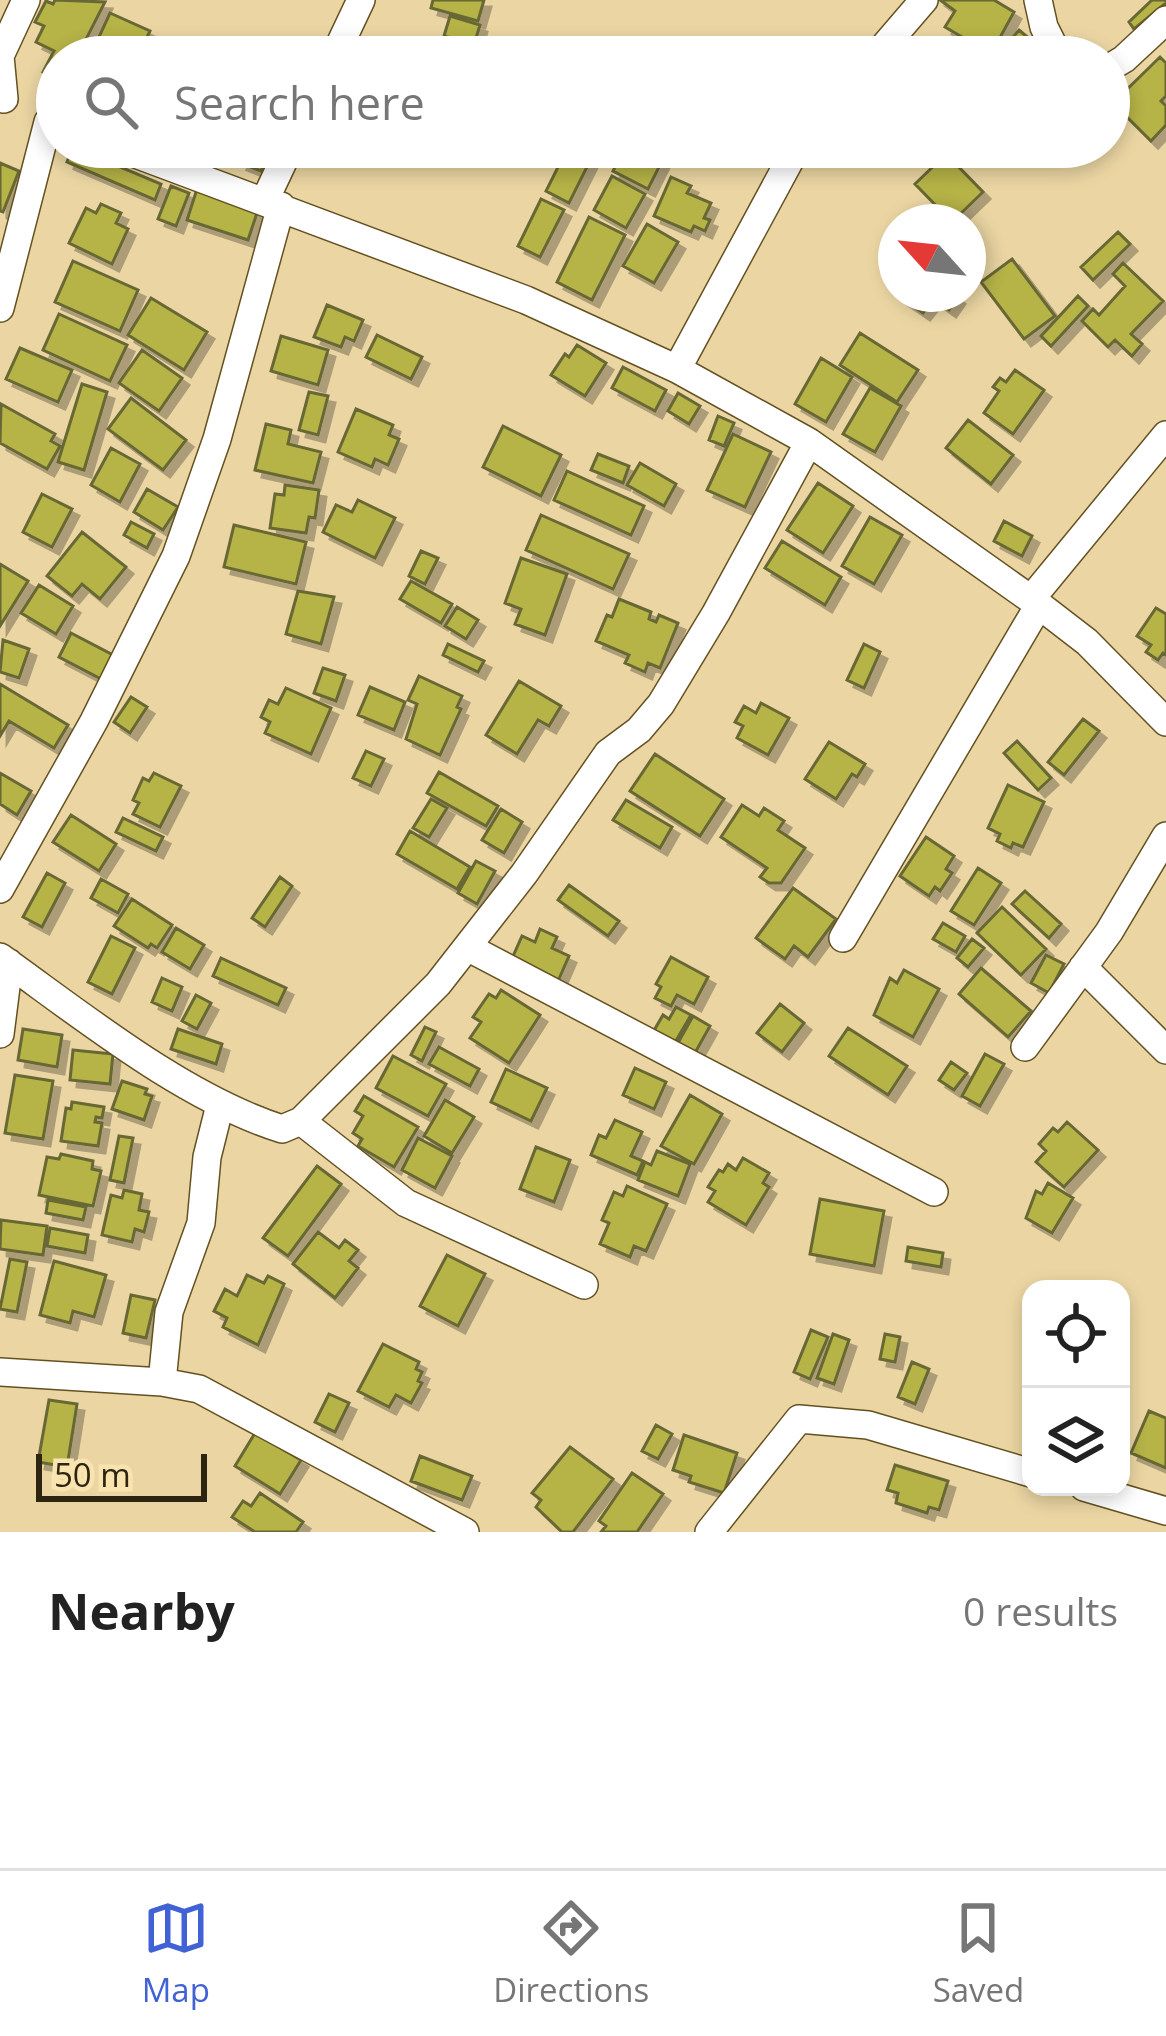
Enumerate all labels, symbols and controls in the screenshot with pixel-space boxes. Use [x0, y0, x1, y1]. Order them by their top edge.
search box [36, 36, 1130, 168]
icon: search [78, 69, 144, 135]
text: Search here [174, 72, 425, 133]
north arrow [878, 204, 986, 312]
map controls [1022, 1280, 1130, 1496]
button: locate [1022, 1280, 1130, 1388]
button: layers [1022, 1388, 1130, 1496]
scale bar [36, 1448, 207, 1501]
text: 50 m [54, 1452, 131, 1497]
text: Nearby [48, 1575, 235, 1645]
text: 0 results [963, 1584, 1118, 1637]
tab: Map [142, 1895, 210, 2012]
tab: Directions [493, 1895, 649, 2012]
tab: Saved [933, 1895, 1024, 2012]

